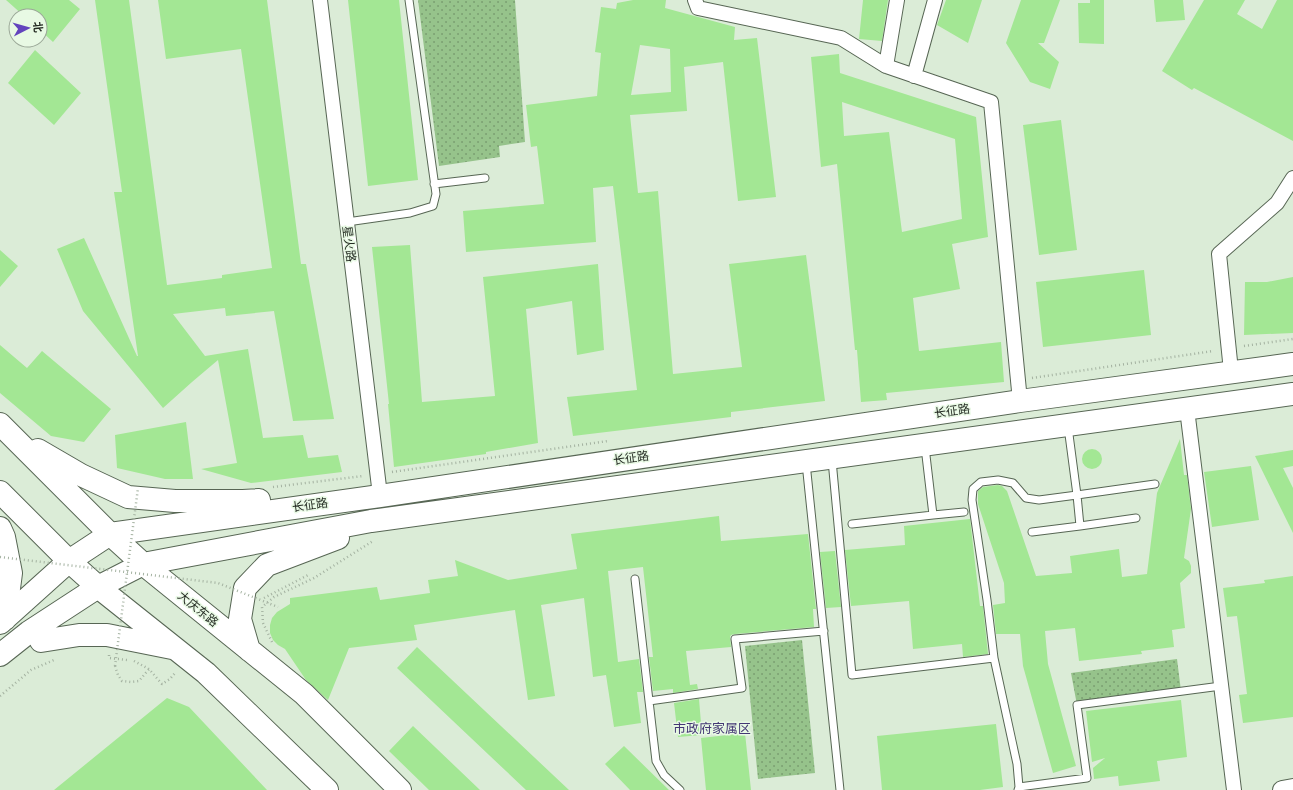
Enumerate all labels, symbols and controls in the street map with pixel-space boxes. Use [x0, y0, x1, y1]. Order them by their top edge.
north arrow [8, 8, 48, 48]
text: 北 [30, 21, 44, 33]
street label: 星火路 [340, 225, 358, 263]
street label: 长征路 [933, 402, 971, 420]
street label: 长征路 [612, 449, 650, 467]
street label: 长征路 [291, 496, 329, 514]
street label: 大庆东路 [175, 588, 221, 630]
district label: 市政府家属区 [673, 721, 751, 736]

